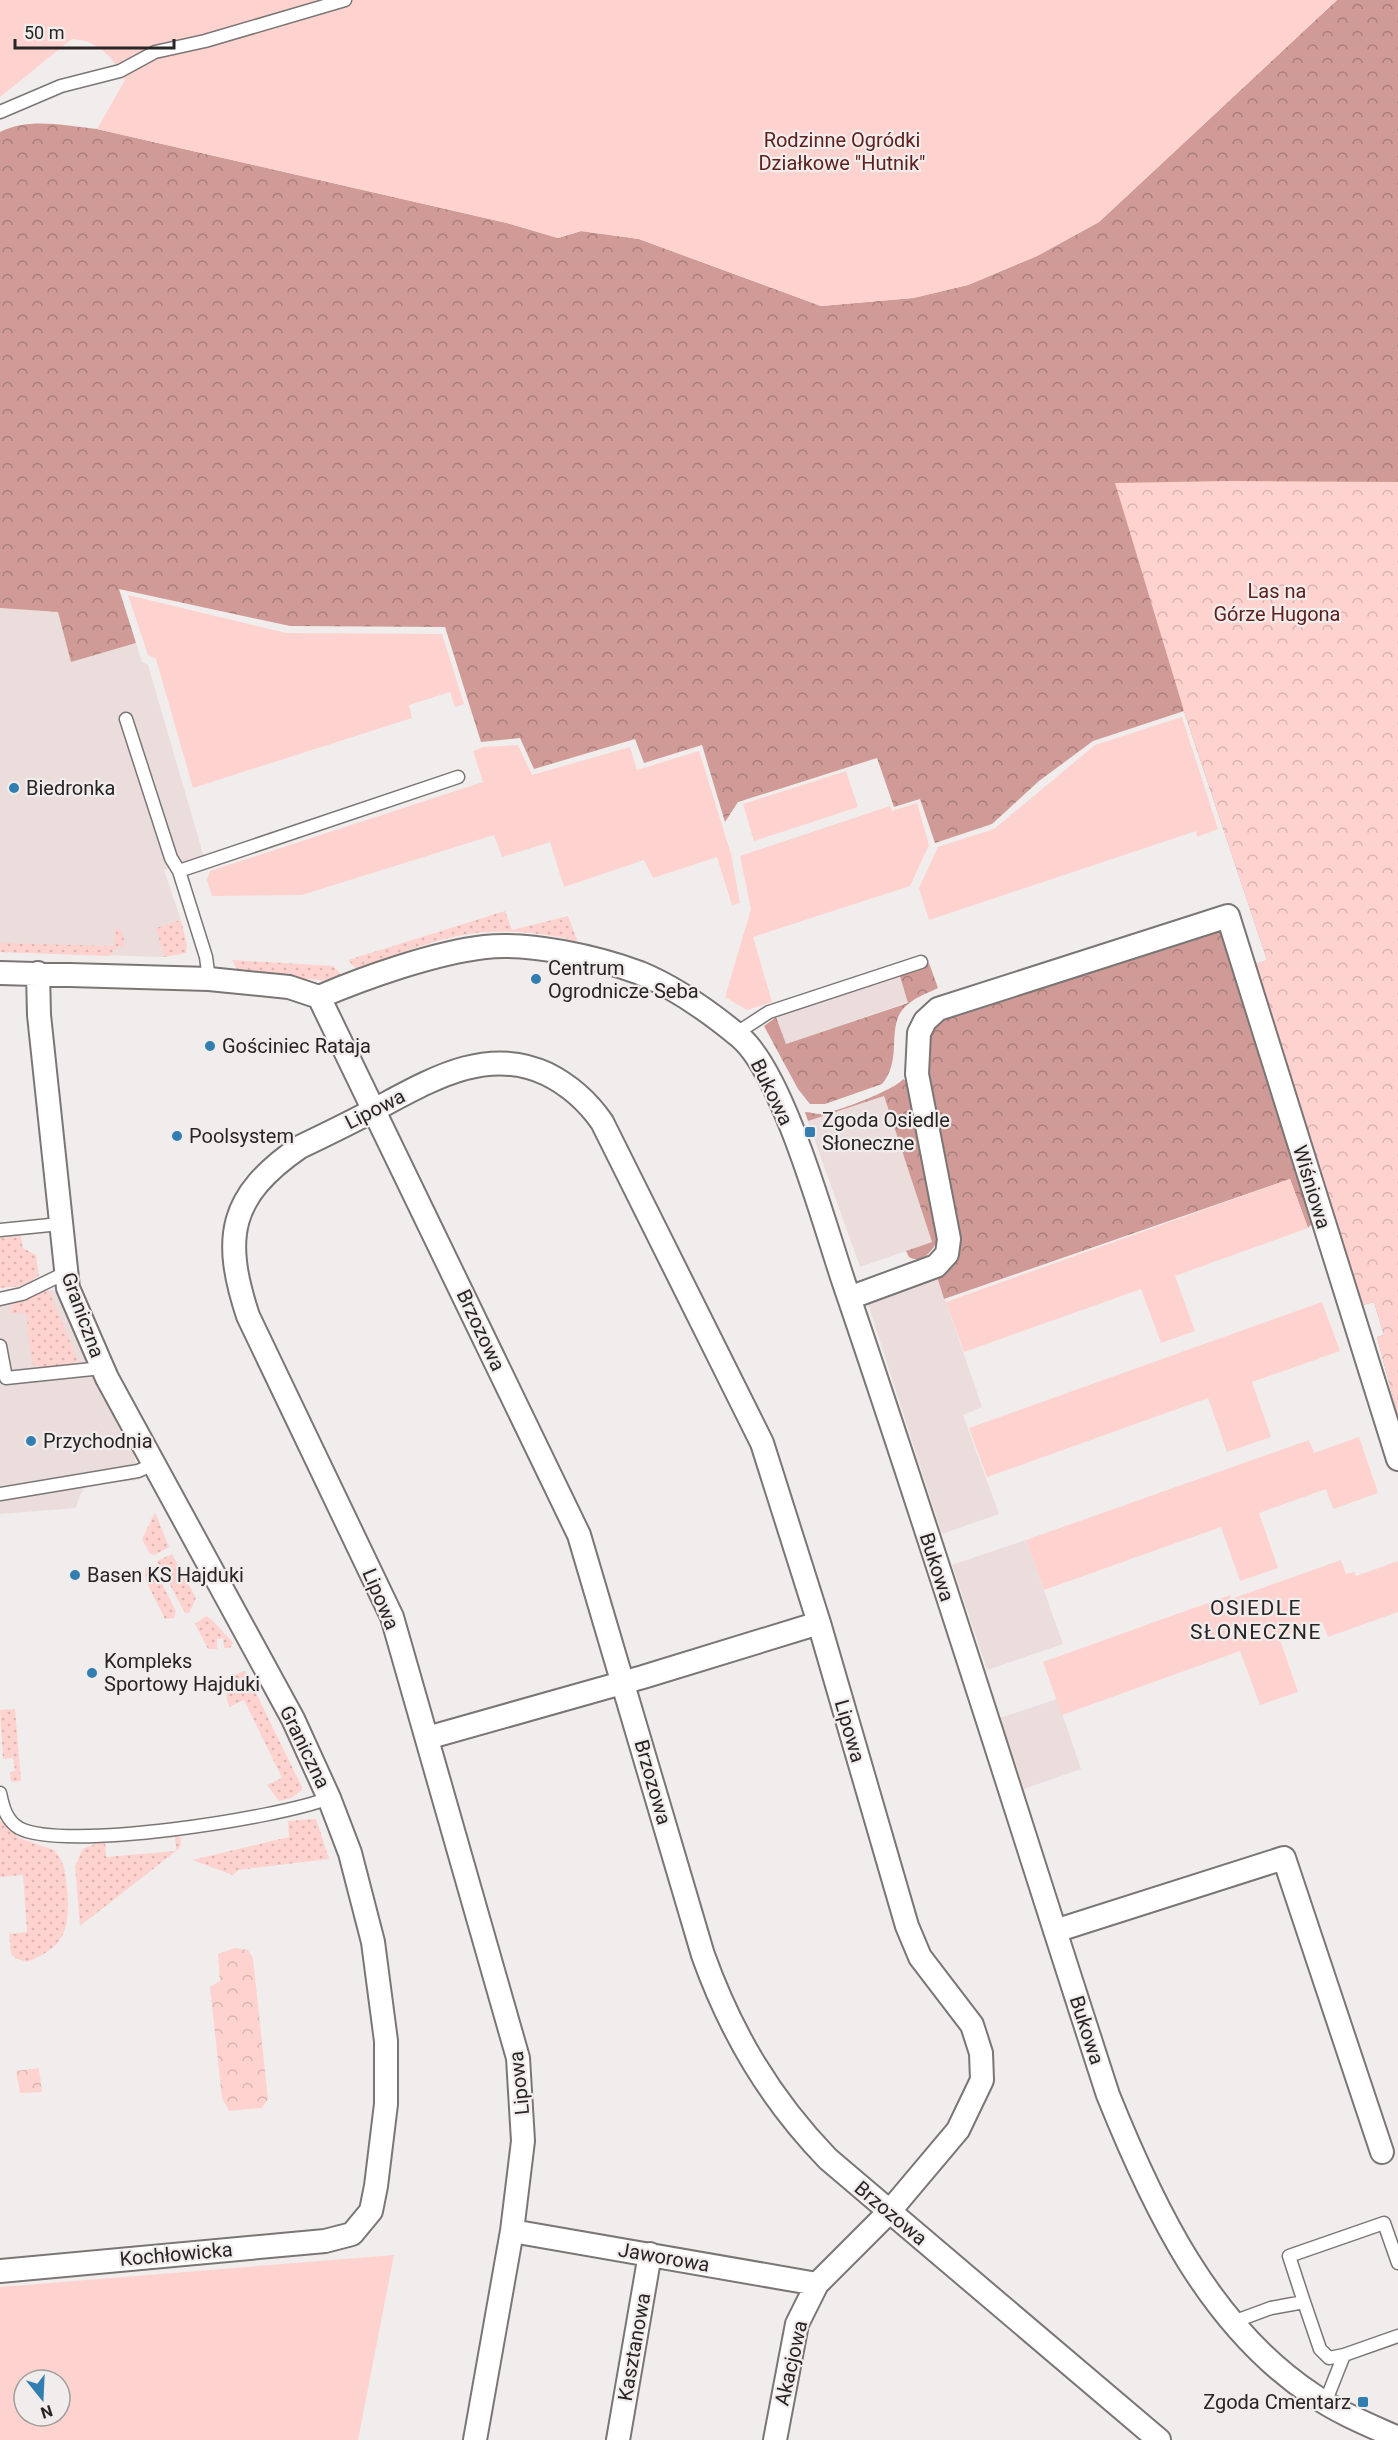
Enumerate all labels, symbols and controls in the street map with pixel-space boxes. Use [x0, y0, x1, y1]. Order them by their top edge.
scale bar [15, 12, 174, 50]
text: 50 m [24, 22, 64, 43]
park label: Rodzinne Ogródki Działkowe "Hutnik" [758, 128, 926, 175]
park label: Las na Górze Hugona [1214, 579, 1341, 626]
place label: Biedronka [26, 776, 115, 800]
marker: Biedronka [7, 781, 21, 795]
place label: Centrum Ogrodnicze Seba [548, 956, 699, 1003]
marker: Centrum Ogrodnicze Seba [529, 972, 543, 986]
place label: Gościniec Rataja [222, 1034, 371, 1058]
marker: Gościniec Rataja [203, 1039, 217, 1053]
street label: Bukowa [746, 1055, 798, 1129]
street label: Lipowa [341, 1084, 409, 1134]
place label: Zgoda Osiedle Słoneczne [822, 1108, 950, 1155]
place label: Poolsystem [189, 1124, 294, 1148]
marker: Zgoda Osiedle Słoneczne [803, 1125, 817, 1139]
marker: Poolsystem [170, 1129, 184, 1143]
street label: Wiśniowa [1288, 1142, 1336, 1232]
street label: Graniczna [56, 1269, 110, 1361]
street label: Brzozowa [452, 1285, 510, 1375]
place label: Przychodnia [43, 1429, 153, 1453]
marker: Przychodnia [24, 1434, 38, 1448]
street label: Bukowa [915, 1530, 959, 1604]
place label: Basen KS Hajduki [87, 1563, 244, 1587]
street label: Lipowa [357, 1565, 405, 1633]
marker: Basen KS Hajduki [68, 1568, 82, 1582]
district label: OSIEDLE SŁONECZNE [1190, 1596, 1322, 1644]
place label: Kompleks Sportowy Hajduki [104, 1649, 260, 1696]
marker: Kompleks Sportowy Hajduki [85, 1666, 99, 1680]
street label: Lipowa [830, 1697, 870, 1765]
street label: Graniczna [275, 1702, 335, 1792]
street label: Brzozowa [629, 1737, 677, 1827]
street label: Bukowa [1065, 1993, 1109, 2067]
street label: Lipowa [504, 2050, 534, 2116]
street label: Brzozowa [850, 2176, 932, 2250]
street label: Kochłowicka [118, 2237, 234, 2271]
street label: Jaworowa [616, 2237, 712, 2277]
street label: Kasztanowa [613, 2291, 655, 2403]
street label: Akacjowa [770, 2318, 812, 2408]
north arrow [12, 2368, 72, 2428]
place label: Zgoda Cmentarz [1203, 2390, 1351, 2414]
marker: Zgoda Cmentarz [1356, 2395, 1370, 2409]
text: N [38, 2401, 55, 2423]

